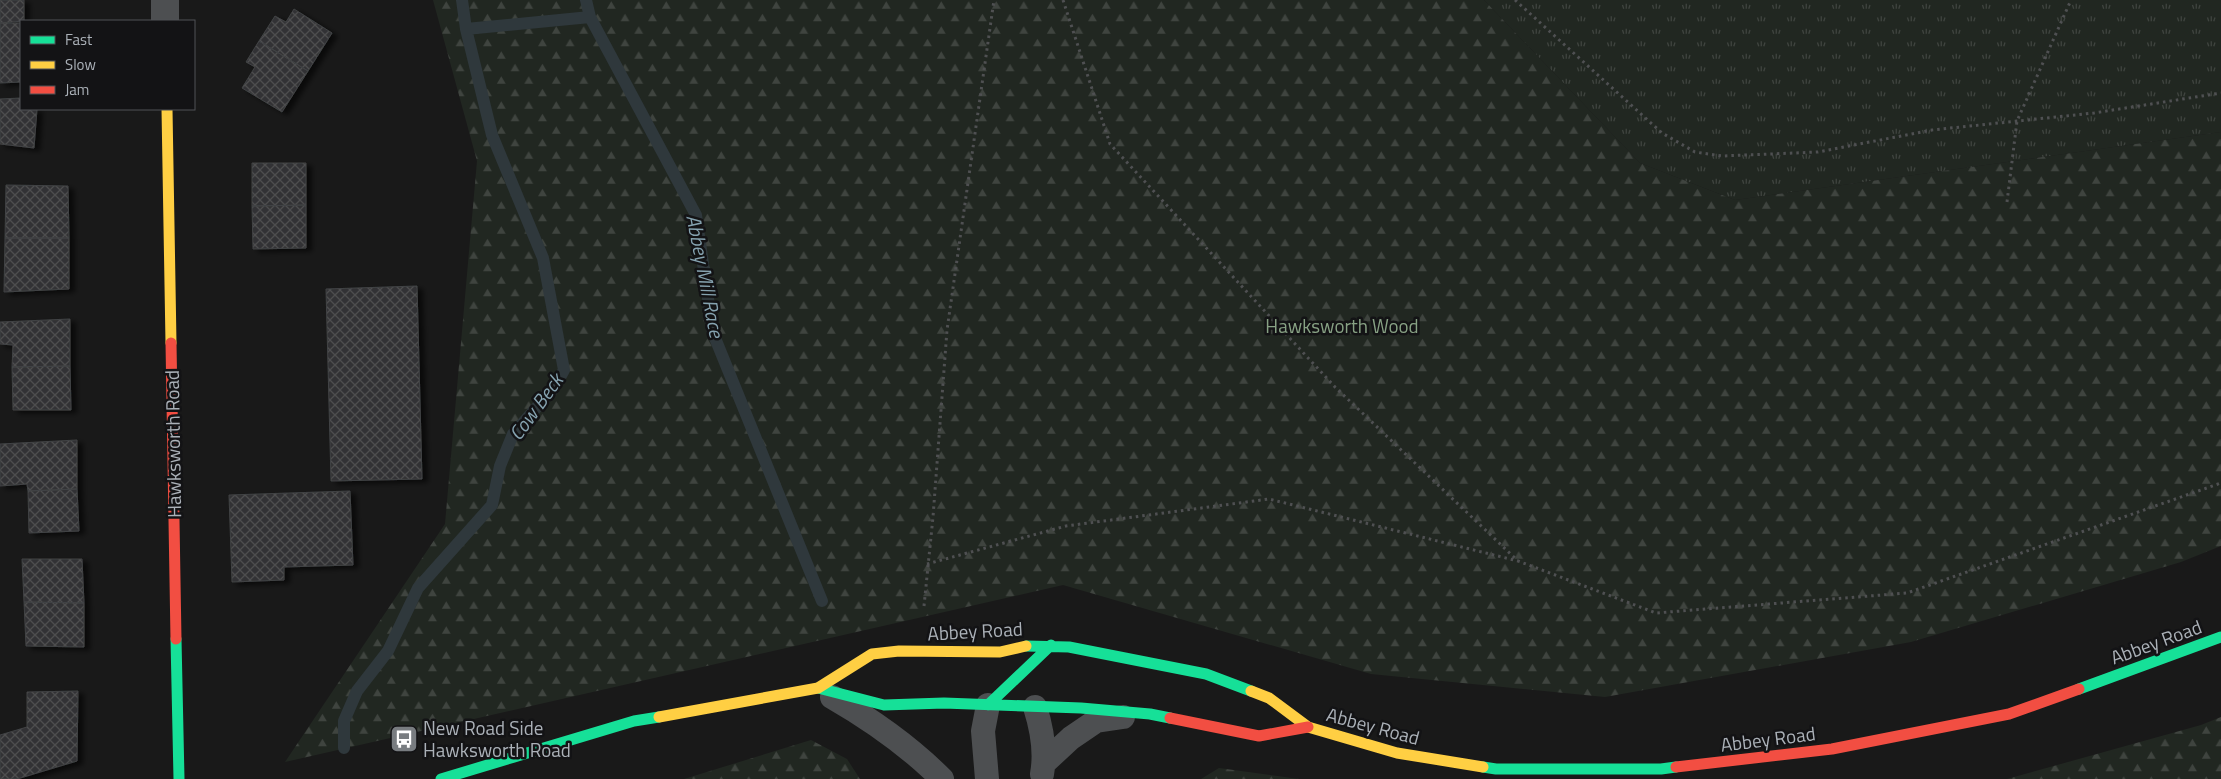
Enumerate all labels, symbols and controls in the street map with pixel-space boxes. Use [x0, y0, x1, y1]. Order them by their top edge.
legend [20, 20, 195, 110]
text: Fast [65, 28, 93, 51]
text: Slow [65, 53, 96, 76]
text: Jam [65, 78, 89, 101]
water label: Abbey Mill Race [678, 212, 733, 342]
park label: Hawksworth Wood [1265, 311, 1419, 340]
water label: Cow Beck [501, 365, 572, 447]
street label: Hawksworth Road [157, 370, 188, 518]
street label: Abbey Road [2106, 612, 2206, 671]
street label: Abbey Road [927, 614, 1023, 647]
street label: Abbey Road [1323, 699, 1423, 752]
place label: New Road Side Hawksworth Road [423, 713, 571, 764]
street label: Abbey Road [1719, 718, 1817, 759]
bus stop icon: New Road Side Hawksworth Road [389, 724, 419, 754]

